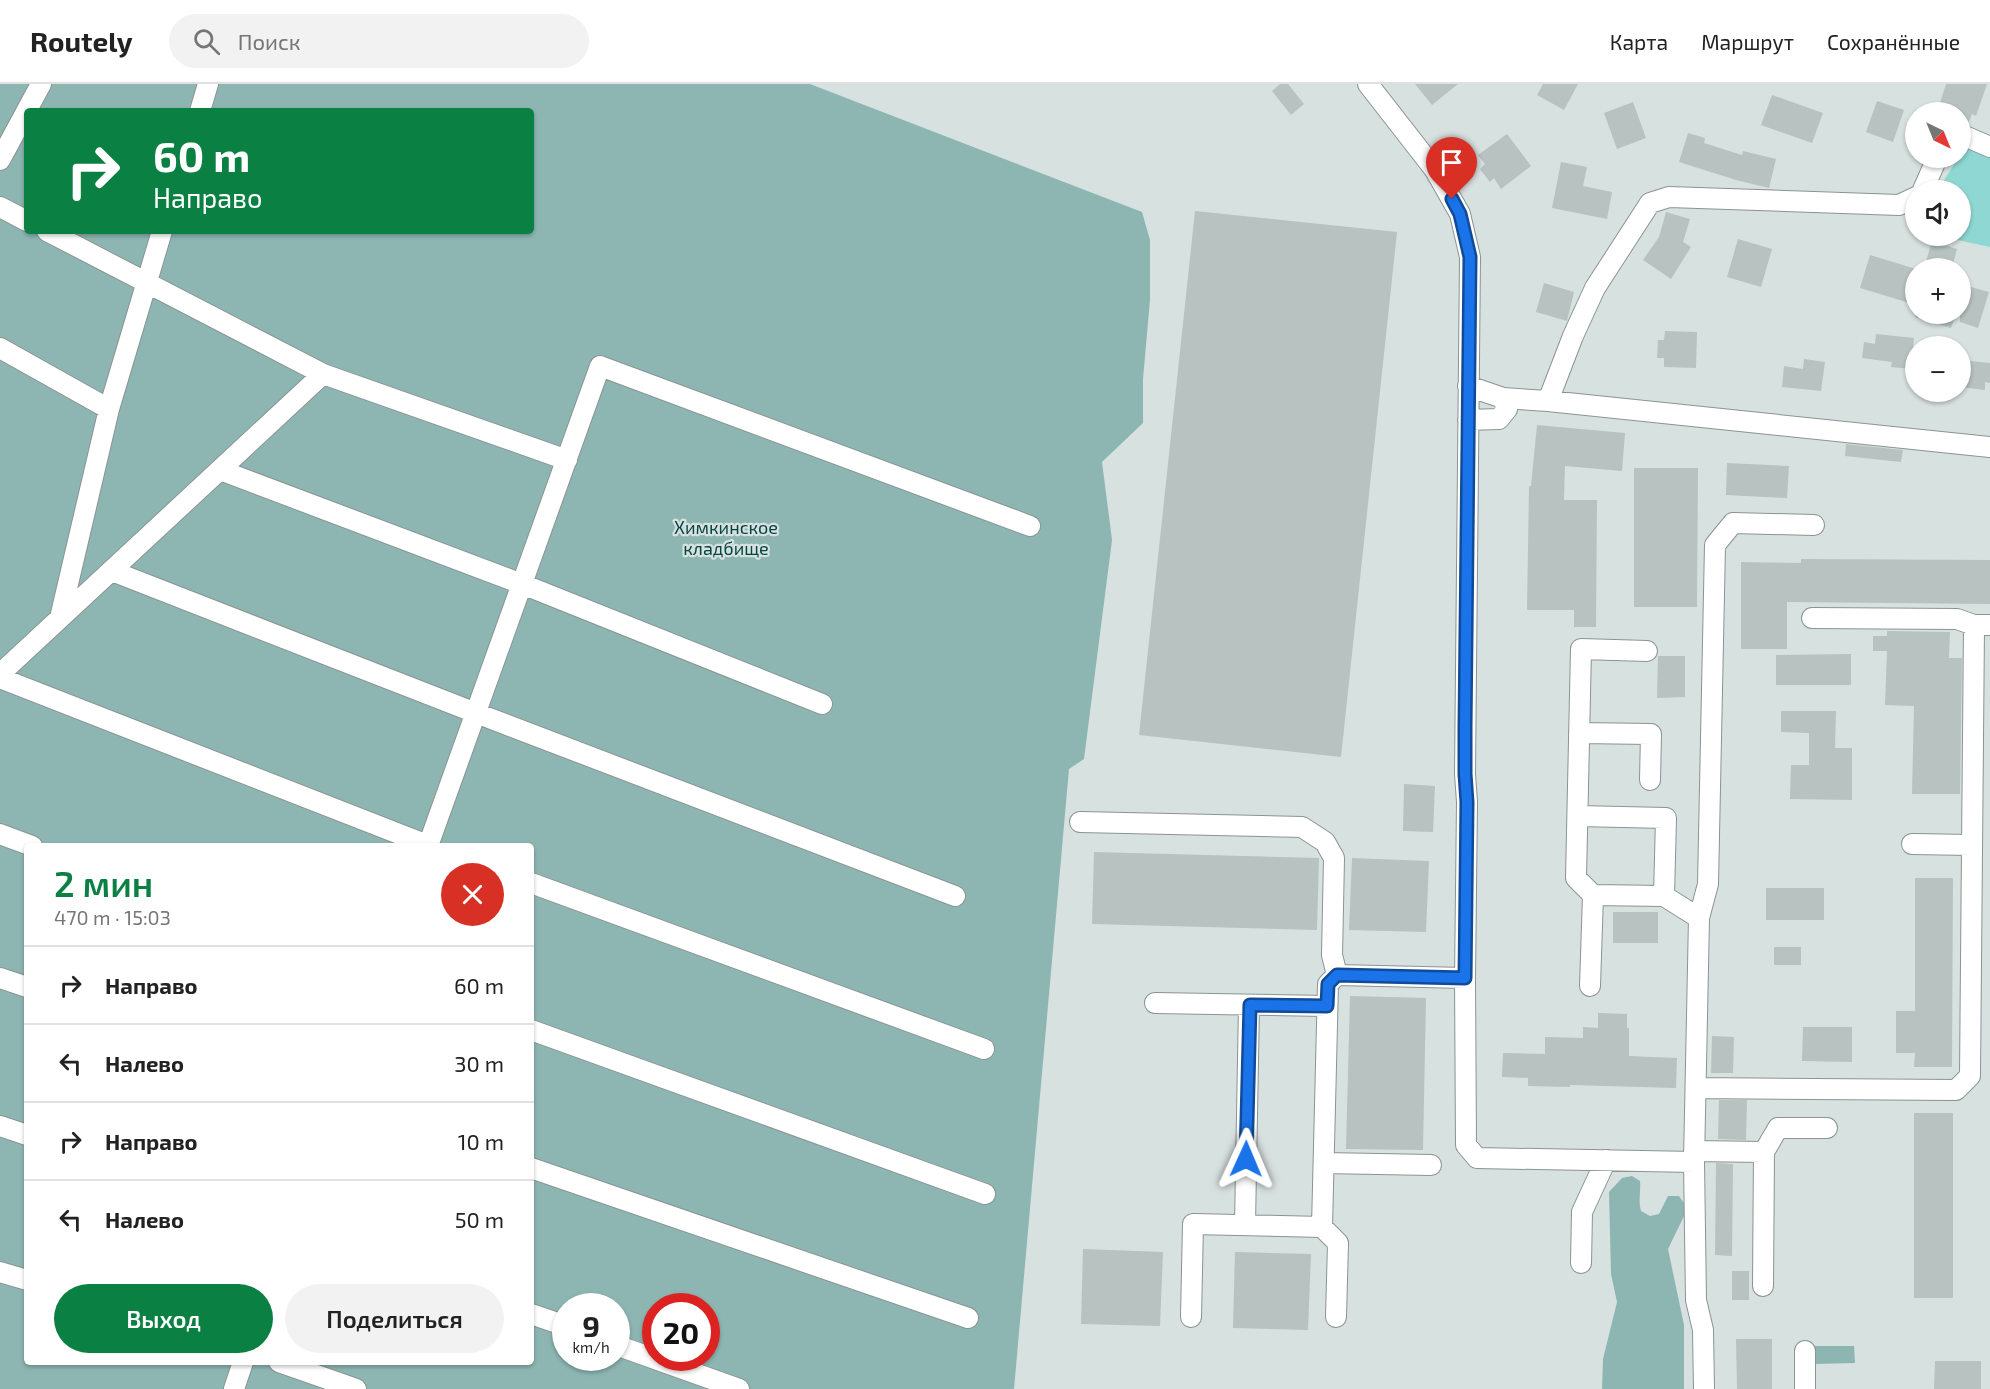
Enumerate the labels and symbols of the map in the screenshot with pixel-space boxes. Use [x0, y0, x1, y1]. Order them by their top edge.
north arrow [1905, 102, 1971, 168]
pin [1426, 137, 1477, 199]
park label: Химкинское кладбище [674, 516, 778, 559]
position arrow [1214, 1127, 1278, 1191]
speed limit sign: 20 [642, 1293, 720, 1371]

